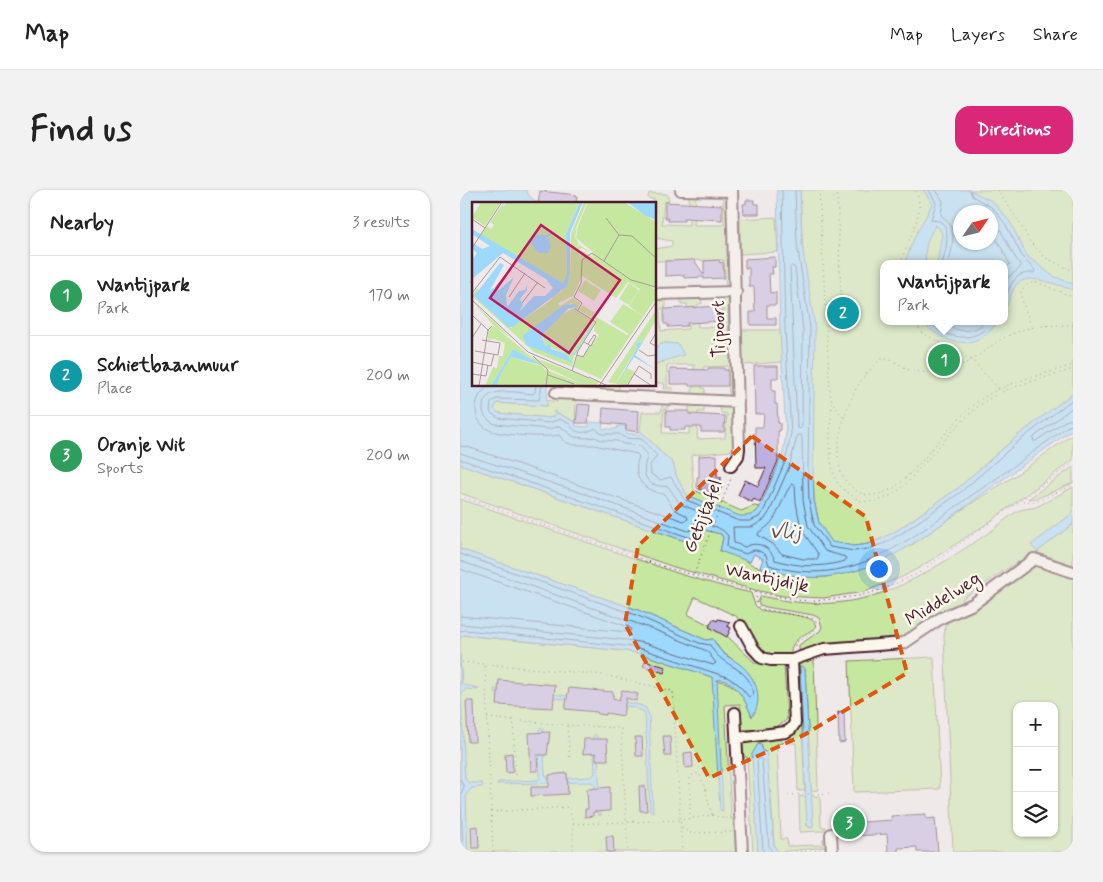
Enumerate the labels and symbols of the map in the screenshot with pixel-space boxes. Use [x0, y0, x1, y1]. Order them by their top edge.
inset map [472, 202, 656, 386]
north arrow [953, 205, 998, 250]
pin: 2 [827, 294, 859, 332]
street label: Tijpoort [706, 300, 733, 358]
pin: 1 [928, 341, 960, 379]
street label: Getijtafel [678, 476, 728, 556]
water label: Vlij [769, 519, 802, 546]
your location [866, 556, 892, 582]
street label: Wantijdijk [723, 557, 812, 600]
street label: Middelweg [900, 566, 987, 634]
pin: 3 [833, 804, 865, 842]

